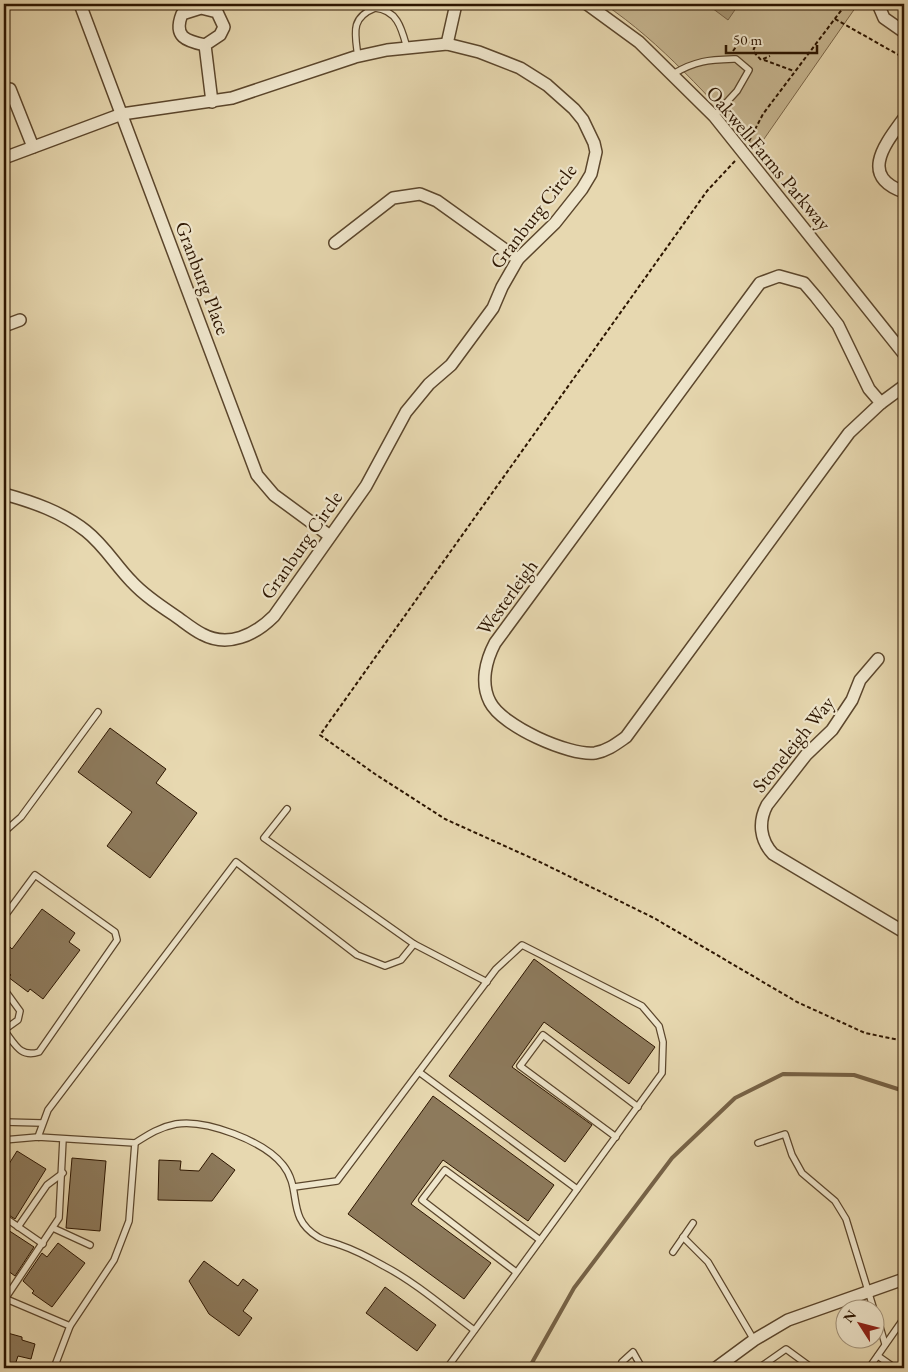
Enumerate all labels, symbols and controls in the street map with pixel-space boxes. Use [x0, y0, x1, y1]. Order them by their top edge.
scale bar [726, 22, 817, 54]
text: 50 m [733, 30, 762, 49]
street label: Oakwell Farms Parkway [701, 80, 837, 236]
street label: Granburg Circle [484, 158, 582, 274]
street label: Granburg Place [169, 218, 237, 339]
street label: Granburg Circle [254, 486, 348, 604]
street label: Westerleigh [471, 554, 543, 640]
street label: Stoneleigh Way [746, 690, 840, 798]
north arrow [836, 1300, 886, 1350]
text: N [839, 1306, 860, 1326]

